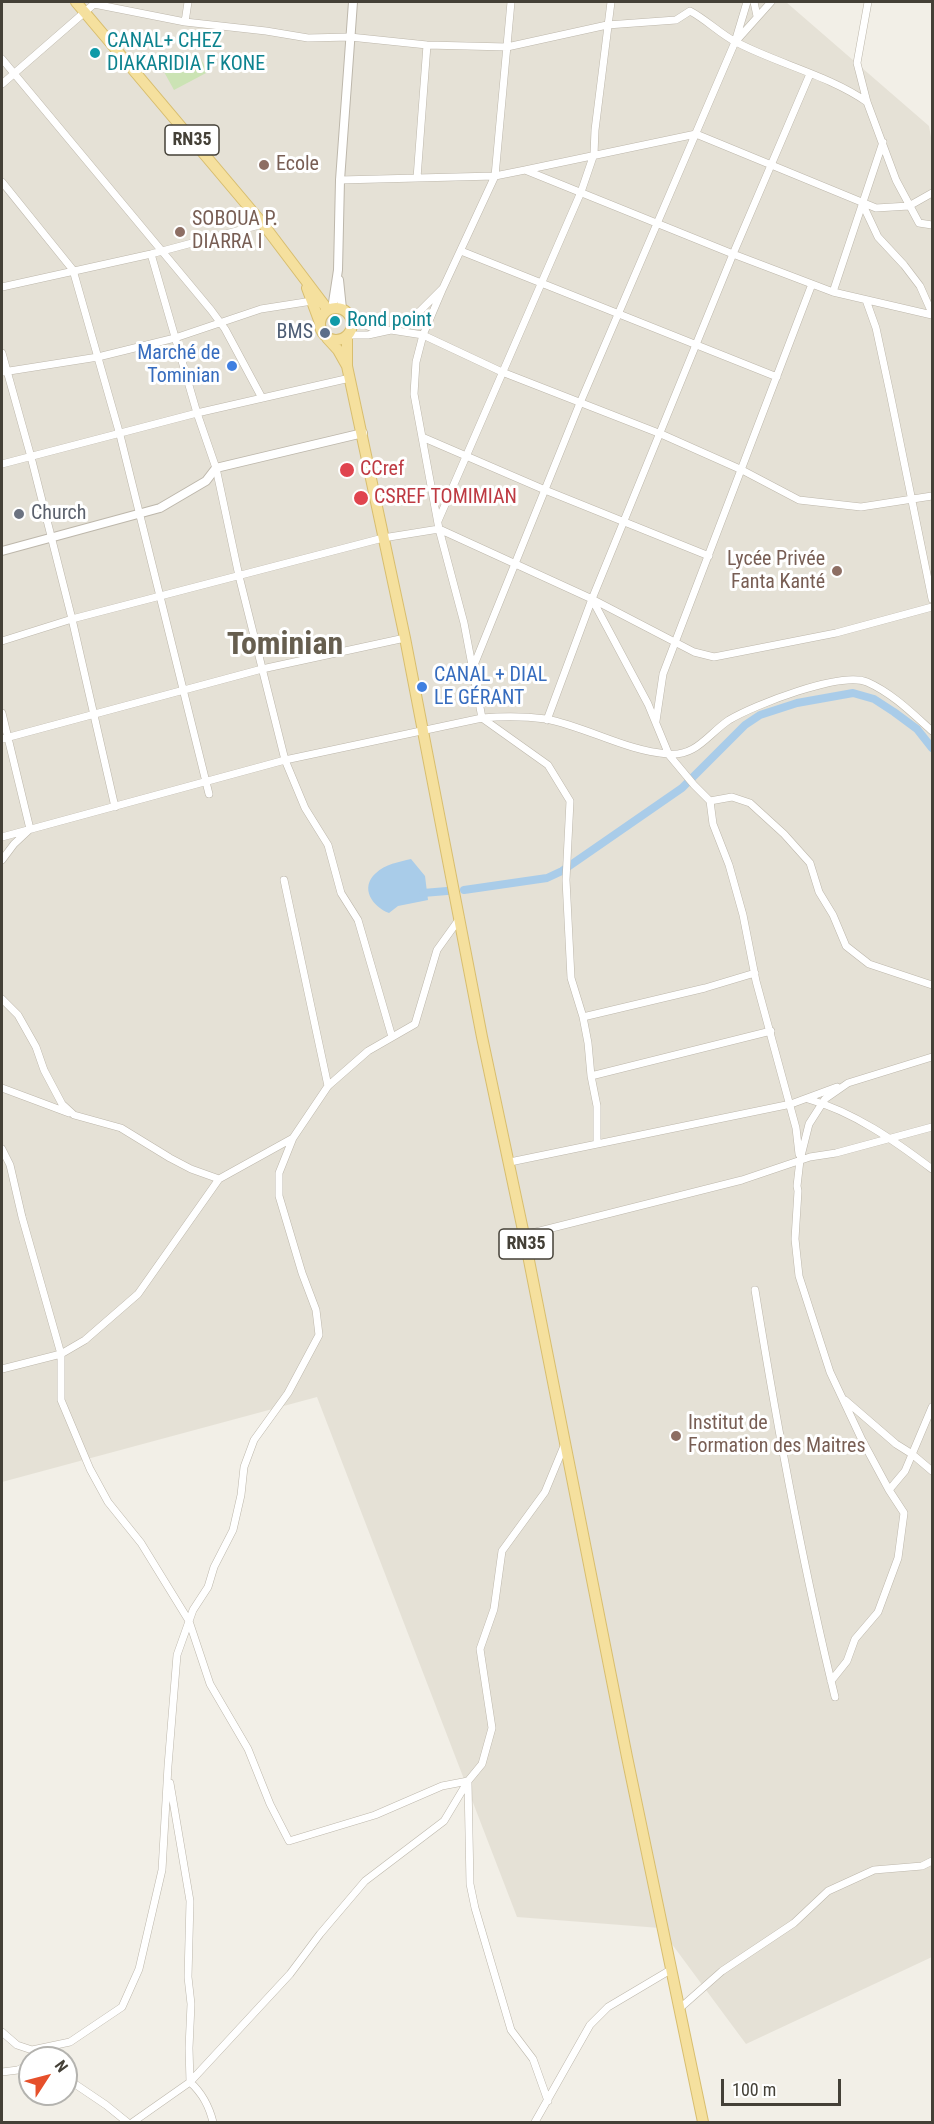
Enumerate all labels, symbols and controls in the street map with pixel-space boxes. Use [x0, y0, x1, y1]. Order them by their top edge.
place label: CANAL+ CHEZ DIAKARIDIA F KONE [107, 30, 265, 77]
marker: CANAL+ CHEZ DIAKARIDIA F KONE [88, 46, 102, 60]
road number: RN35 [165, 125, 219, 155]
place label: Ecole [276, 153, 319, 177]
marker: Ecole [257, 158, 271, 172]
place label: SOBOUA P. DIARRA I [192, 208, 278, 255]
marker: SOBOUA P. DIARRA I [173, 225, 187, 239]
place label: Rond point [347, 309, 432, 333]
marker: Rond point [328, 314, 342, 328]
place label: BMS [277, 321, 313, 345]
marker: BMS [318, 326, 332, 340]
place label: Marché de Tominian [137, 342, 220, 389]
marker: Marché de Tominian [225, 359, 239, 373]
place label: CCref [360, 458, 404, 482]
marker: CCref [338, 461, 356, 479]
place label: CSREF TOMIMIAN [374, 486, 517, 510]
marker: CSREF TOMIMIAN [352, 489, 370, 507]
place label: Church [31, 502, 86, 526]
marker: Church [12, 507, 26, 521]
place label: Lycée Privée Fanta Kanté [727, 548, 825, 595]
marker: Lycée Privée Fanta Kanté [830, 564, 844, 578]
district label: Tominian [227, 627, 343, 665]
place label: CANAL + DIAL LE GÉRANT [434, 664, 547, 711]
marker: CANAL + DIAL LE GÉRANT [415, 680, 429, 694]
road number: RN35 [499, 1229, 553, 1259]
place label: Institut de Formation des Maitres [688, 1412, 866, 1459]
marker: Institut de Formation des Maitres [669, 1429, 683, 1443]
north arrow [18, 2046, 78, 2106]
text: N [51, 2057, 72, 2076]
scale bar [724, 2067, 844, 2105]
text: 100 m [732, 2079, 776, 2100]

